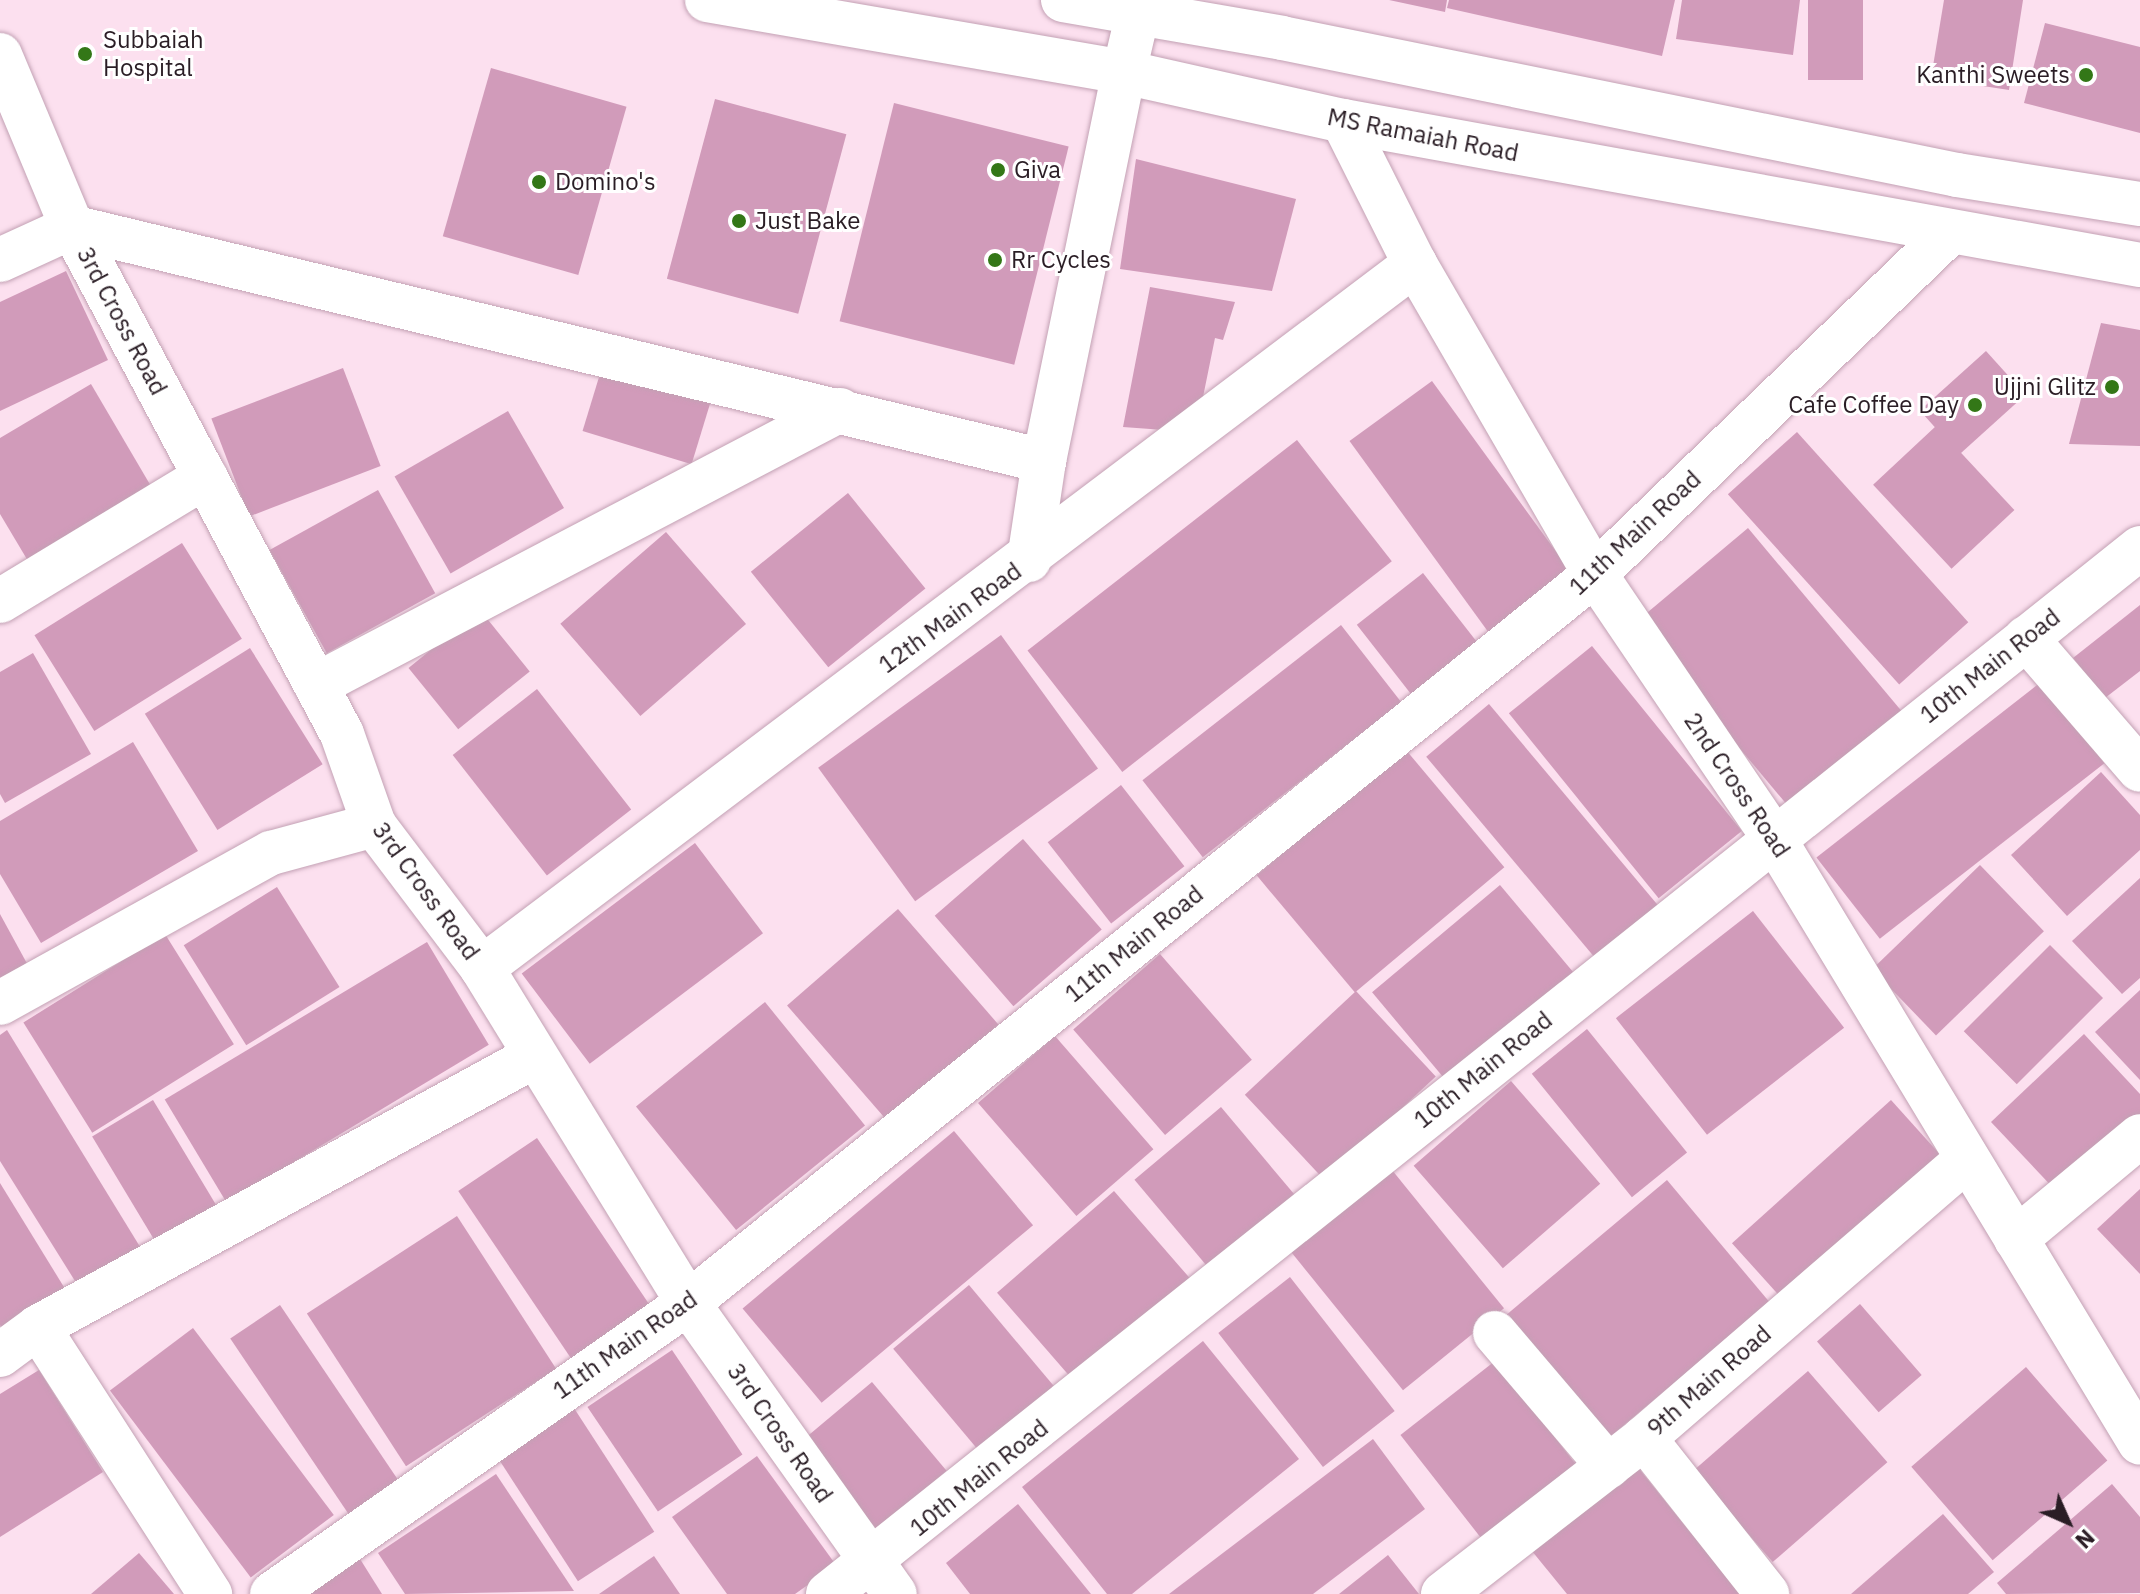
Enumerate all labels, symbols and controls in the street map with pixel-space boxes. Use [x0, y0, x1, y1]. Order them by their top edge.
place label: Subbaiah Hospital [103, 26, 204, 82]
marker: Subbaiah Hospital [74, 43, 96, 65]
place label: Kanthi Sweets [1916, 61, 2070, 89]
marker: Kanthi Sweets [2077, 66, 2095, 84]
street label: MS Ramaiah Road [1325, 102, 1521, 168]
place label: Giva [1014, 156, 1061, 184]
marker: Giva [989, 161, 1007, 179]
place label: Domino's [555, 168, 656, 196]
marker: Domino's [530, 173, 548, 191]
place label: Just Bake [755, 207, 860, 235]
marker: Just Bake [730, 212, 748, 230]
street label: 3rd Cross Road [71, 242, 173, 400]
place label: Rr Cycles [1011, 246, 1111, 274]
marker: Rr Cycles [986, 251, 1004, 269]
place label: Ujjni Glitz [1994, 373, 2096, 401]
marker: Ujjni Glitz [2103, 378, 2121, 396]
place label: Cafe Coffee Day [1788, 391, 1959, 419]
marker: Cafe Coffee Day [1966, 396, 1984, 414]
street label: 11th Main Road [1563, 465, 1707, 601]
street label: 12th Main Road [873, 557, 1027, 679]
street label: 10th Main Road [1914, 603, 2066, 729]
street label: 2nd Cross Road [1678, 707, 1796, 863]
street label: 3rd Cross Road [366, 816, 486, 966]
street label: 11th Main Road [1059, 880, 1209, 1008]
street label: 10th Main Road [1408, 1006, 1558, 1134]
street label: 11th Main Road [547, 1285, 703, 1405]
street label: 9th Main Road [1641, 1319, 1777, 1443]
street label: 3rd Cross Road [721, 1358, 839, 1508]
street label: 10th Main Road [904, 1414, 1054, 1542]
north arrow [2028, 1482, 2108, 1562]
text: N [2069, 1523, 2101, 1555]

